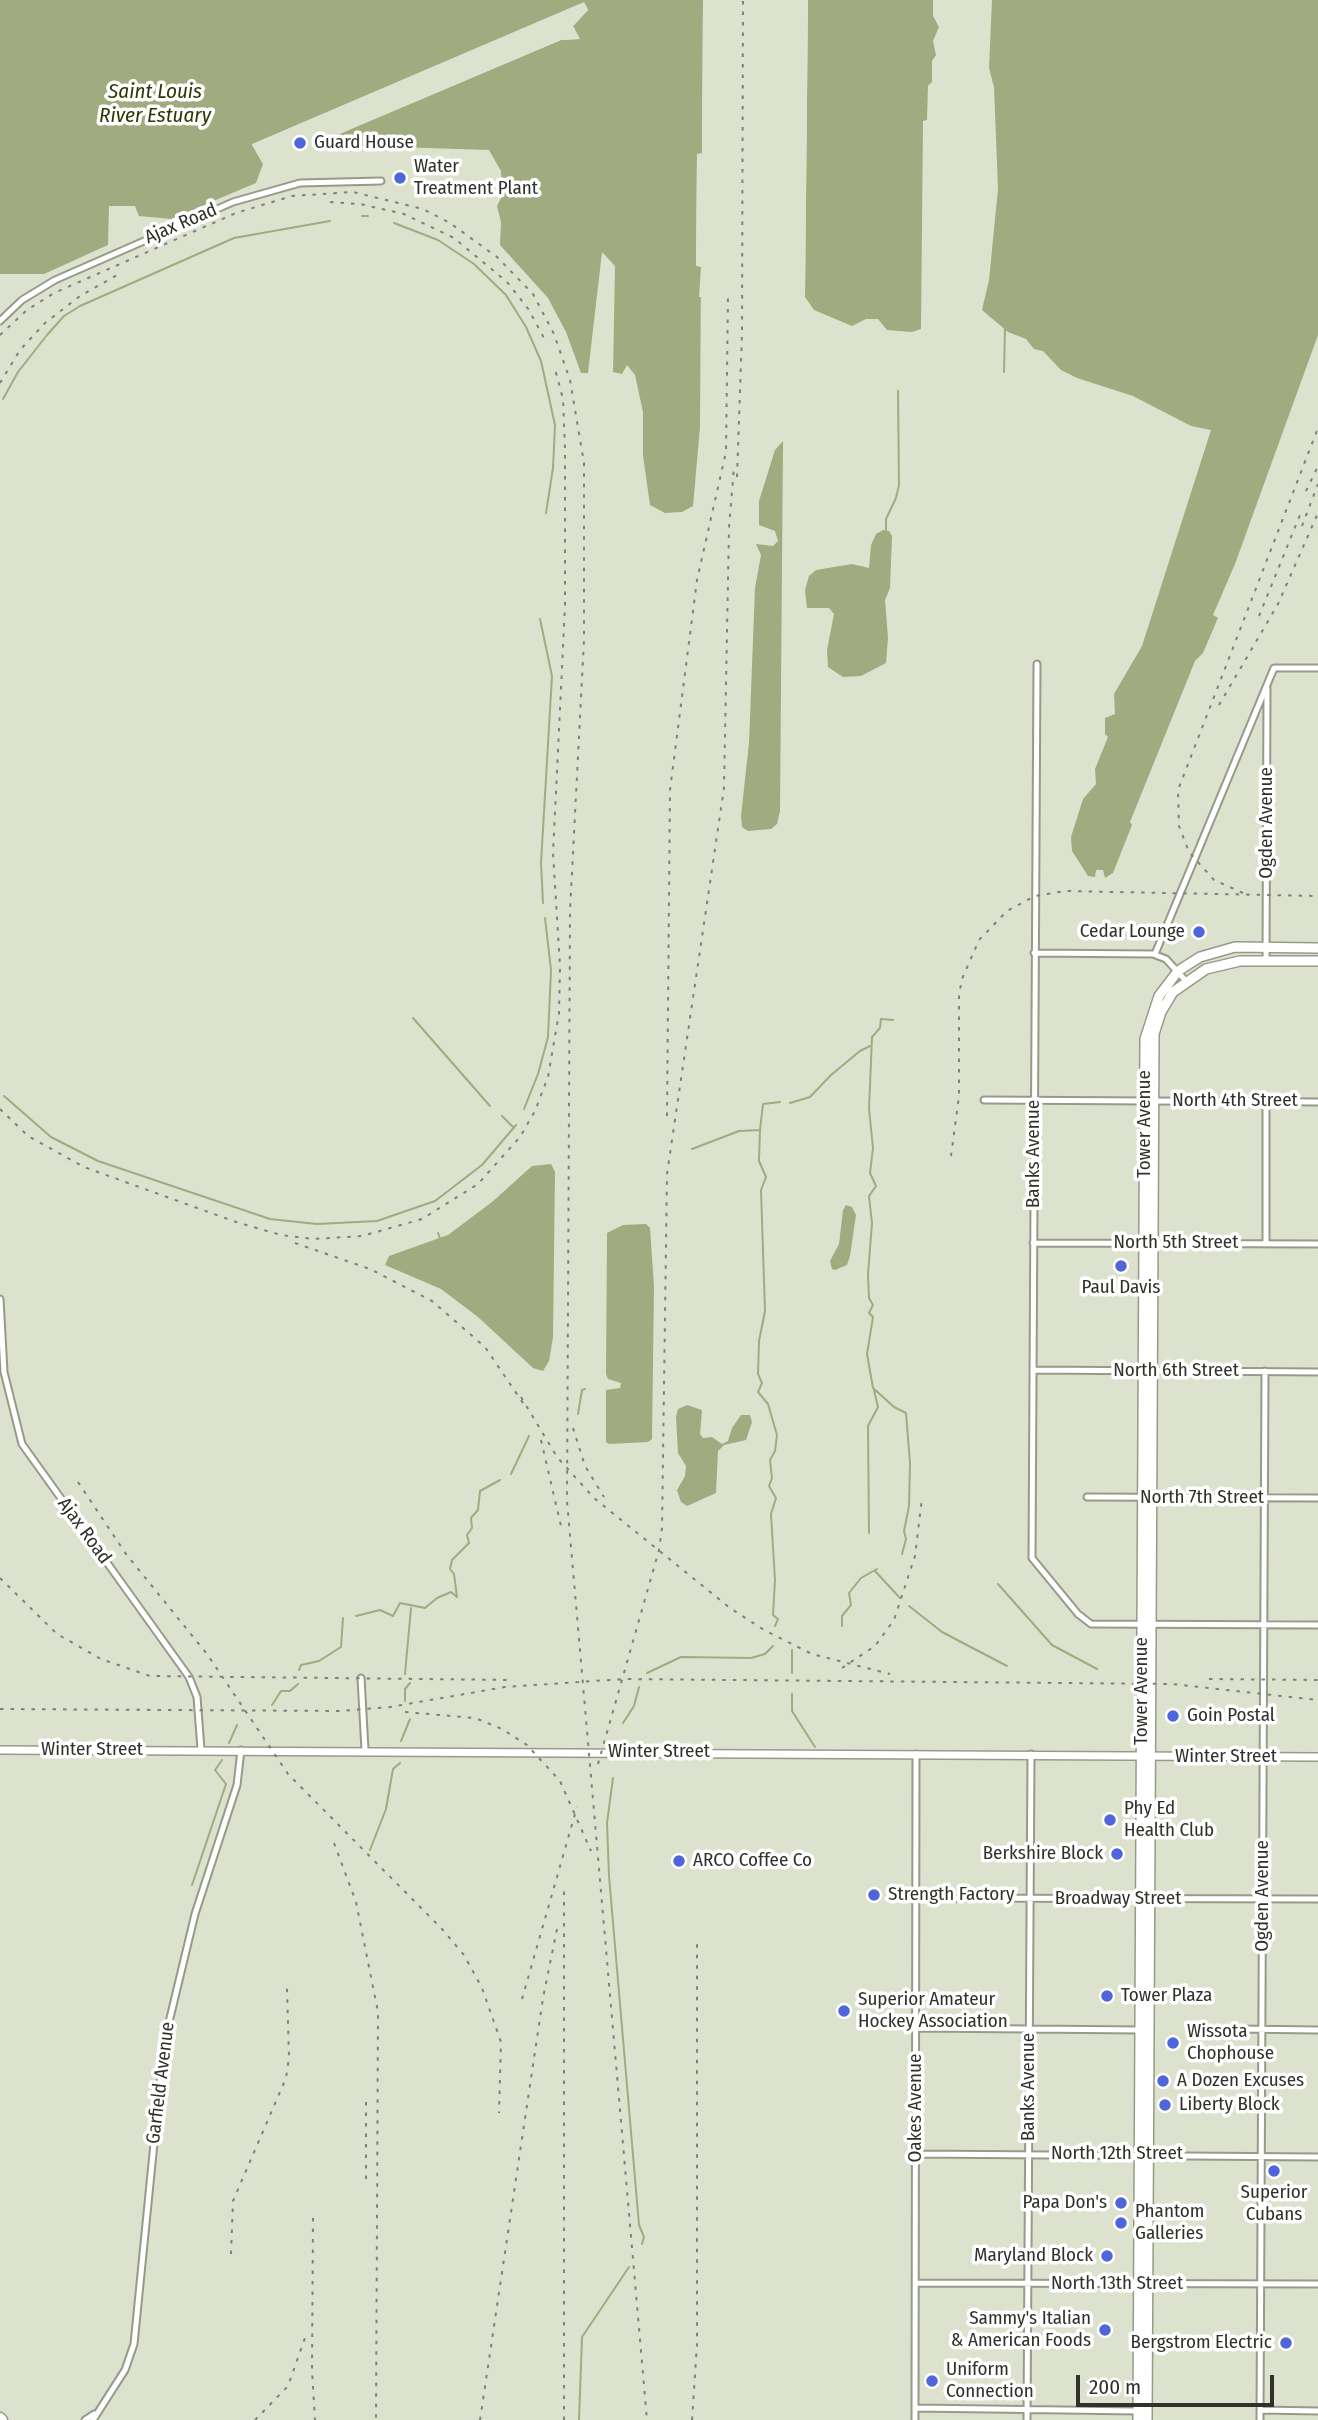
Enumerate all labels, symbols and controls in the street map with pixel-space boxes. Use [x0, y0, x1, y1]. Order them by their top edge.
water label: Saint Louis River Estuary [99, 79, 211, 129]
place label: Guard House [314, 132, 414, 154]
marker: Guard House [292, 135, 308, 151]
place label: Water Treatment Plant [414, 156, 538, 200]
marker: Water Treatment Plant [392, 170, 408, 186]
street label: Ajax Road [141, 199, 221, 249]
street label: Ogden Avenue [1256, 767, 1278, 879]
place label: Cedar Lounge [1080, 921, 1185, 943]
marker: Cedar Lounge [1191, 924, 1207, 940]
street label: Tower Avenue [1134, 1070, 1156, 1178]
street label: North 4th Street [1172, 1090, 1298, 1112]
street label: Banks Avenue [1023, 1100, 1045, 1208]
street label: North 5th Street [1114, 1232, 1238, 1254]
marker: Paul Davis [1113, 1258, 1129, 1274]
place label: Paul Davis [1082, 1277, 1160, 1299]
street label: North 6th Street [1113, 1360, 1239, 1382]
street label: North 7th Street [1140, 1487, 1264, 1509]
street label: Ajax Road [52, 1493, 116, 1569]
street label: Tower Avenue [1131, 1637, 1153, 1745]
place label: Goin Postal [1187, 1705, 1275, 1727]
marker: Goin Postal [1165, 1708, 1181, 1724]
street label: Winter Street [41, 1739, 143, 1761]
street label: Winter Street [608, 1741, 710, 1763]
street label: Winter Street [1175, 1746, 1277, 1768]
place label: Phy Ed Health Club [1124, 1798, 1214, 1842]
marker: Phy Ed Health Club [1102, 1812, 1118, 1828]
street label: Ogden Avenue [1252, 1840, 1274, 1952]
place label: Berkshire Block [983, 1843, 1103, 1865]
marker: Berkshire Block [1109, 1846, 1125, 1862]
place label: ARCO Coffee Co [693, 1850, 812, 1872]
marker: ARCO Coffee Co [671, 1853, 687, 1869]
place label: Strength Factory [888, 1884, 1014, 1906]
marker: Strength Factory [866, 1887, 882, 1903]
street label: Broadway Street [1055, 1888, 1181, 1910]
place label: Tower Plaza [1121, 1985, 1212, 2007]
marker: Tower Plaza [1099, 1988, 1115, 2004]
place label: Superior Amateur Hockey Association [858, 1989, 1008, 2033]
marker: Superior Amateur Hockey Association [836, 2003, 852, 2019]
street label: Garfield Avenue [142, 2021, 180, 2145]
place label: Wissota Chophouse [1187, 2021, 1274, 2065]
street label: Banks Avenue [1018, 2033, 1040, 2141]
marker: Wissota Chophouse [1165, 2035, 1181, 2051]
street label: Oakes Avenue [905, 2054, 927, 2162]
place label: A Dozen Excuses [1177, 2070, 1304, 2092]
marker: A Dozen Excuses [1155, 2073, 1171, 2089]
place label: Liberty Block [1179, 2094, 1280, 2116]
marker: Liberty Block [1157, 2097, 1173, 2113]
street label: North 12th Street [1051, 2143, 1183, 2165]
marker: Superior Cubans [1266, 2163, 1282, 2179]
place label: Superior Cubans [1241, 2182, 1307, 2226]
place label: Papa Don's [1022, 2192, 1107, 2214]
marker: Papa Don's [1113, 2195, 1129, 2211]
place label: Phantom Galleries [1135, 2201, 1204, 2245]
marker: Phantom Galleries [1113, 2215, 1129, 2231]
place label: Maryland Block [974, 2245, 1093, 2267]
marker: Maryland Block [1099, 2248, 1115, 2264]
street label: North 13th Street [1051, 2273, 1183, 2295]
place label: Sammy's Italian & American Foods [951, 2308, 1091, 2352]
marker: Sammy's Italian & American Foods [1097, 2322, 1113, 2338]
place label: Bergstrom Electric [1131, 2332, 1272, 2354]
marker: Bergstrom Electric [1278, 2335, 1294, 2351]
place label: Uniform Connection [946, 2359, 1034, 2403]
scale bar [1080, 2360, 1278, 2404]
marker: Uniform Connection [924, 2373, 940, 2389]
text: 200 m [1089, 2374, 1141, 2400]

